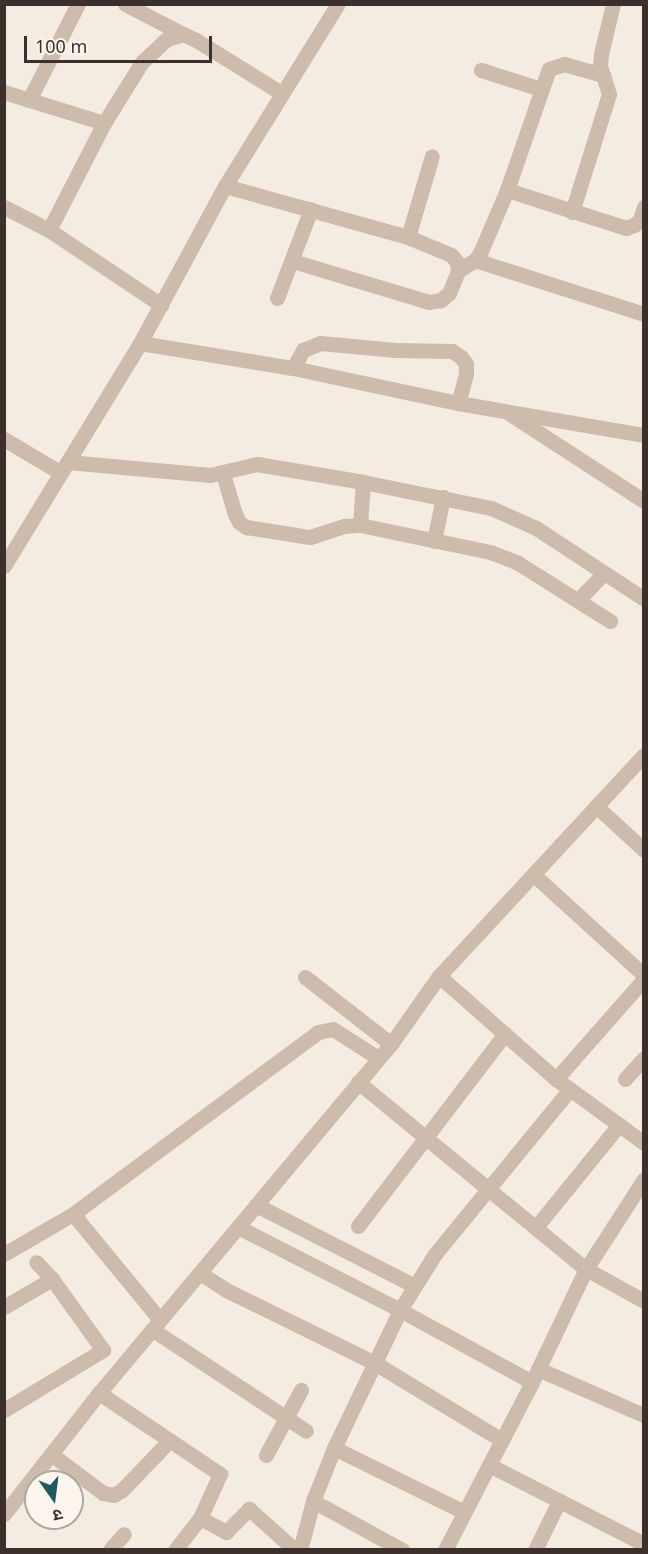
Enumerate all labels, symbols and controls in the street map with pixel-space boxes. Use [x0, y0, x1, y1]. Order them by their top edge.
scale bar [27, 24, 214, 62]
text: 100 m [35, 34, 87, 58]
north arrow [24, 1470, 84, 1530]
text: उ [51, 1504, 65, 1527]

